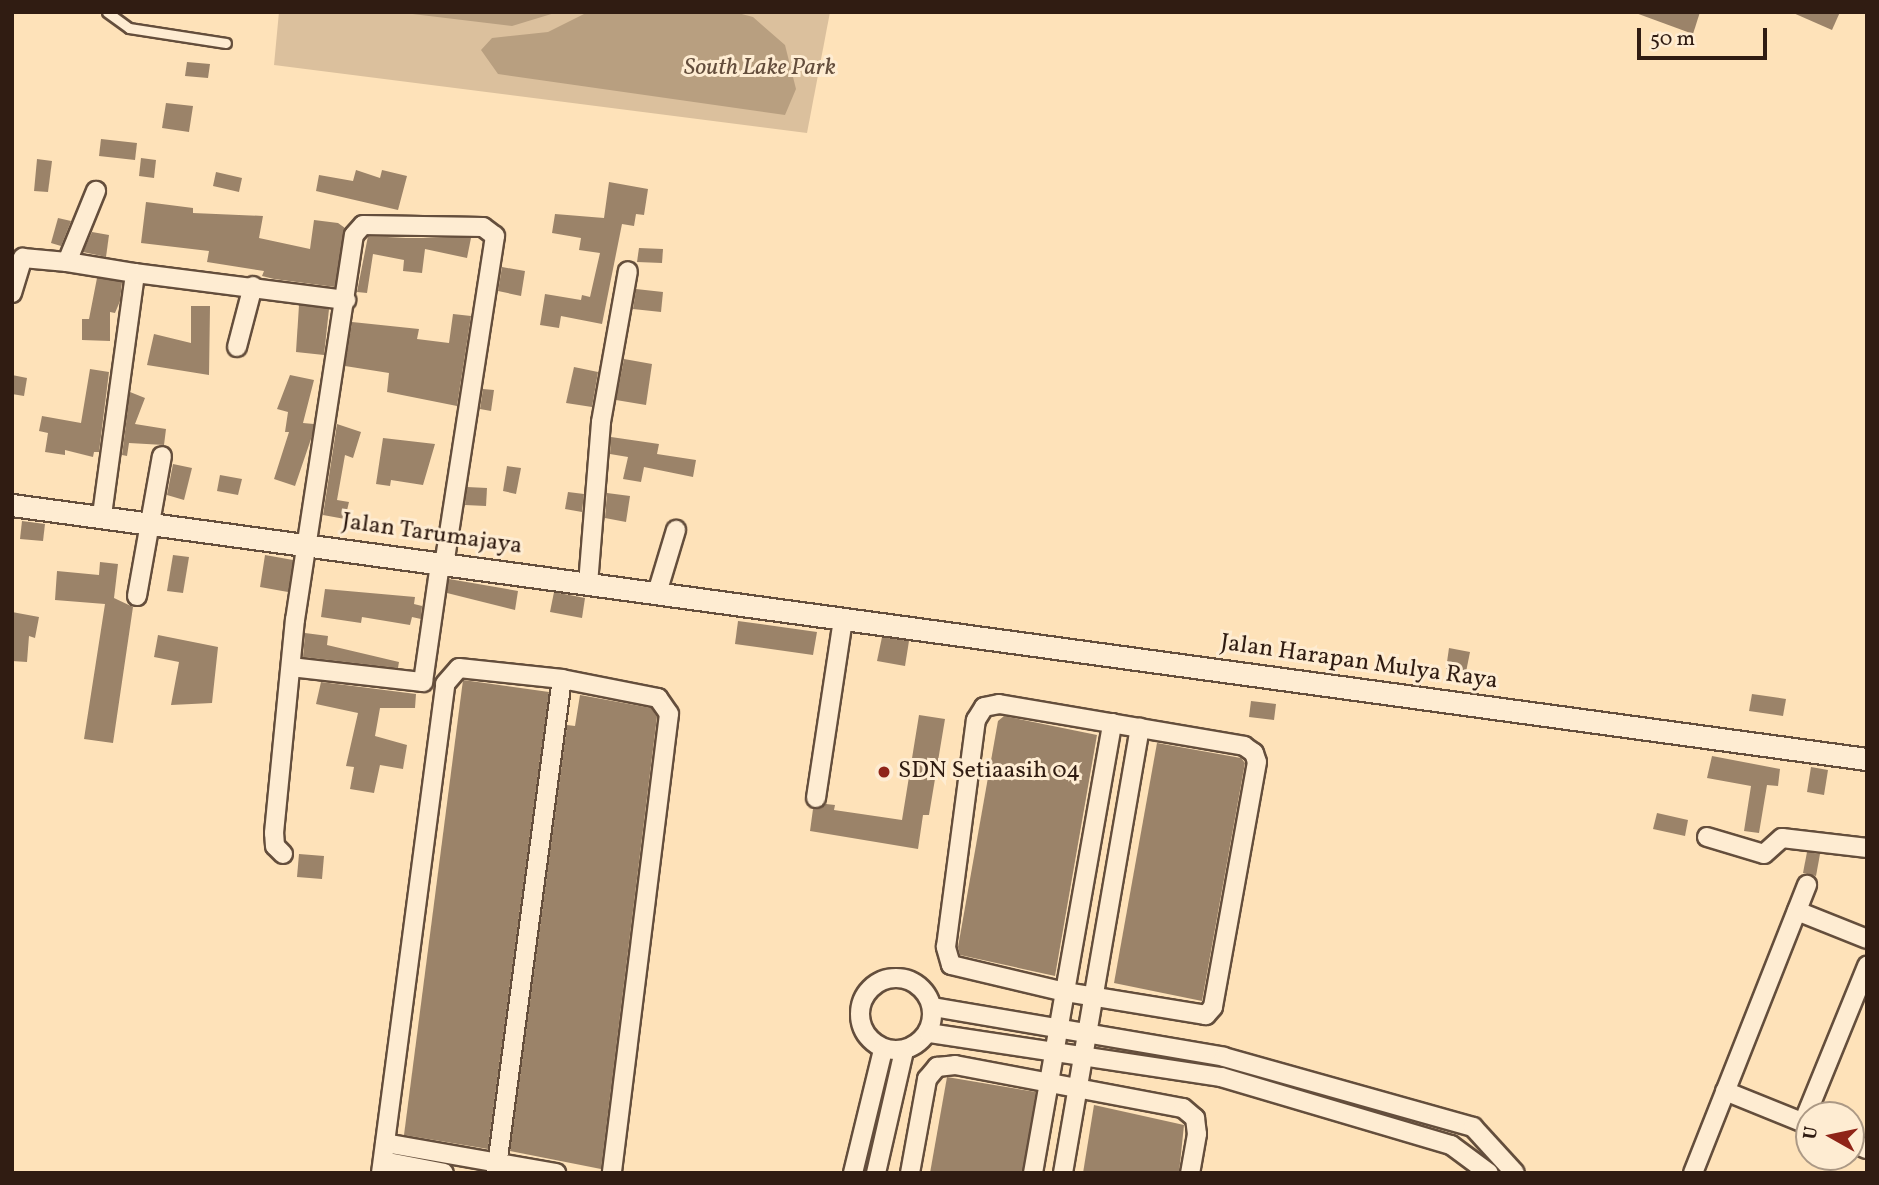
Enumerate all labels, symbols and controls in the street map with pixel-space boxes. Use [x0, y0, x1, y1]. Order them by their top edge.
scale bar [1641, 14, 1770, 58]
text: 50 m [1650, 25, 1695, 54]
park label: South Lake Park [684, 55, 836, 83]
street label: Jalan Tarumajaya [340, 508, 524, 562]
street label: Jalan Harapan Mulya Raya [1218, 629, 1500, 697]
place label: SDN Setiaasih 04 [898, 758, 1080, 786]
marker: SDN Setiaasih 04 [876, 764, 892, 780]
north arrow [1795, 1101, 1865, 1171]
text: U [1797, 1125, 1825, 1142]

